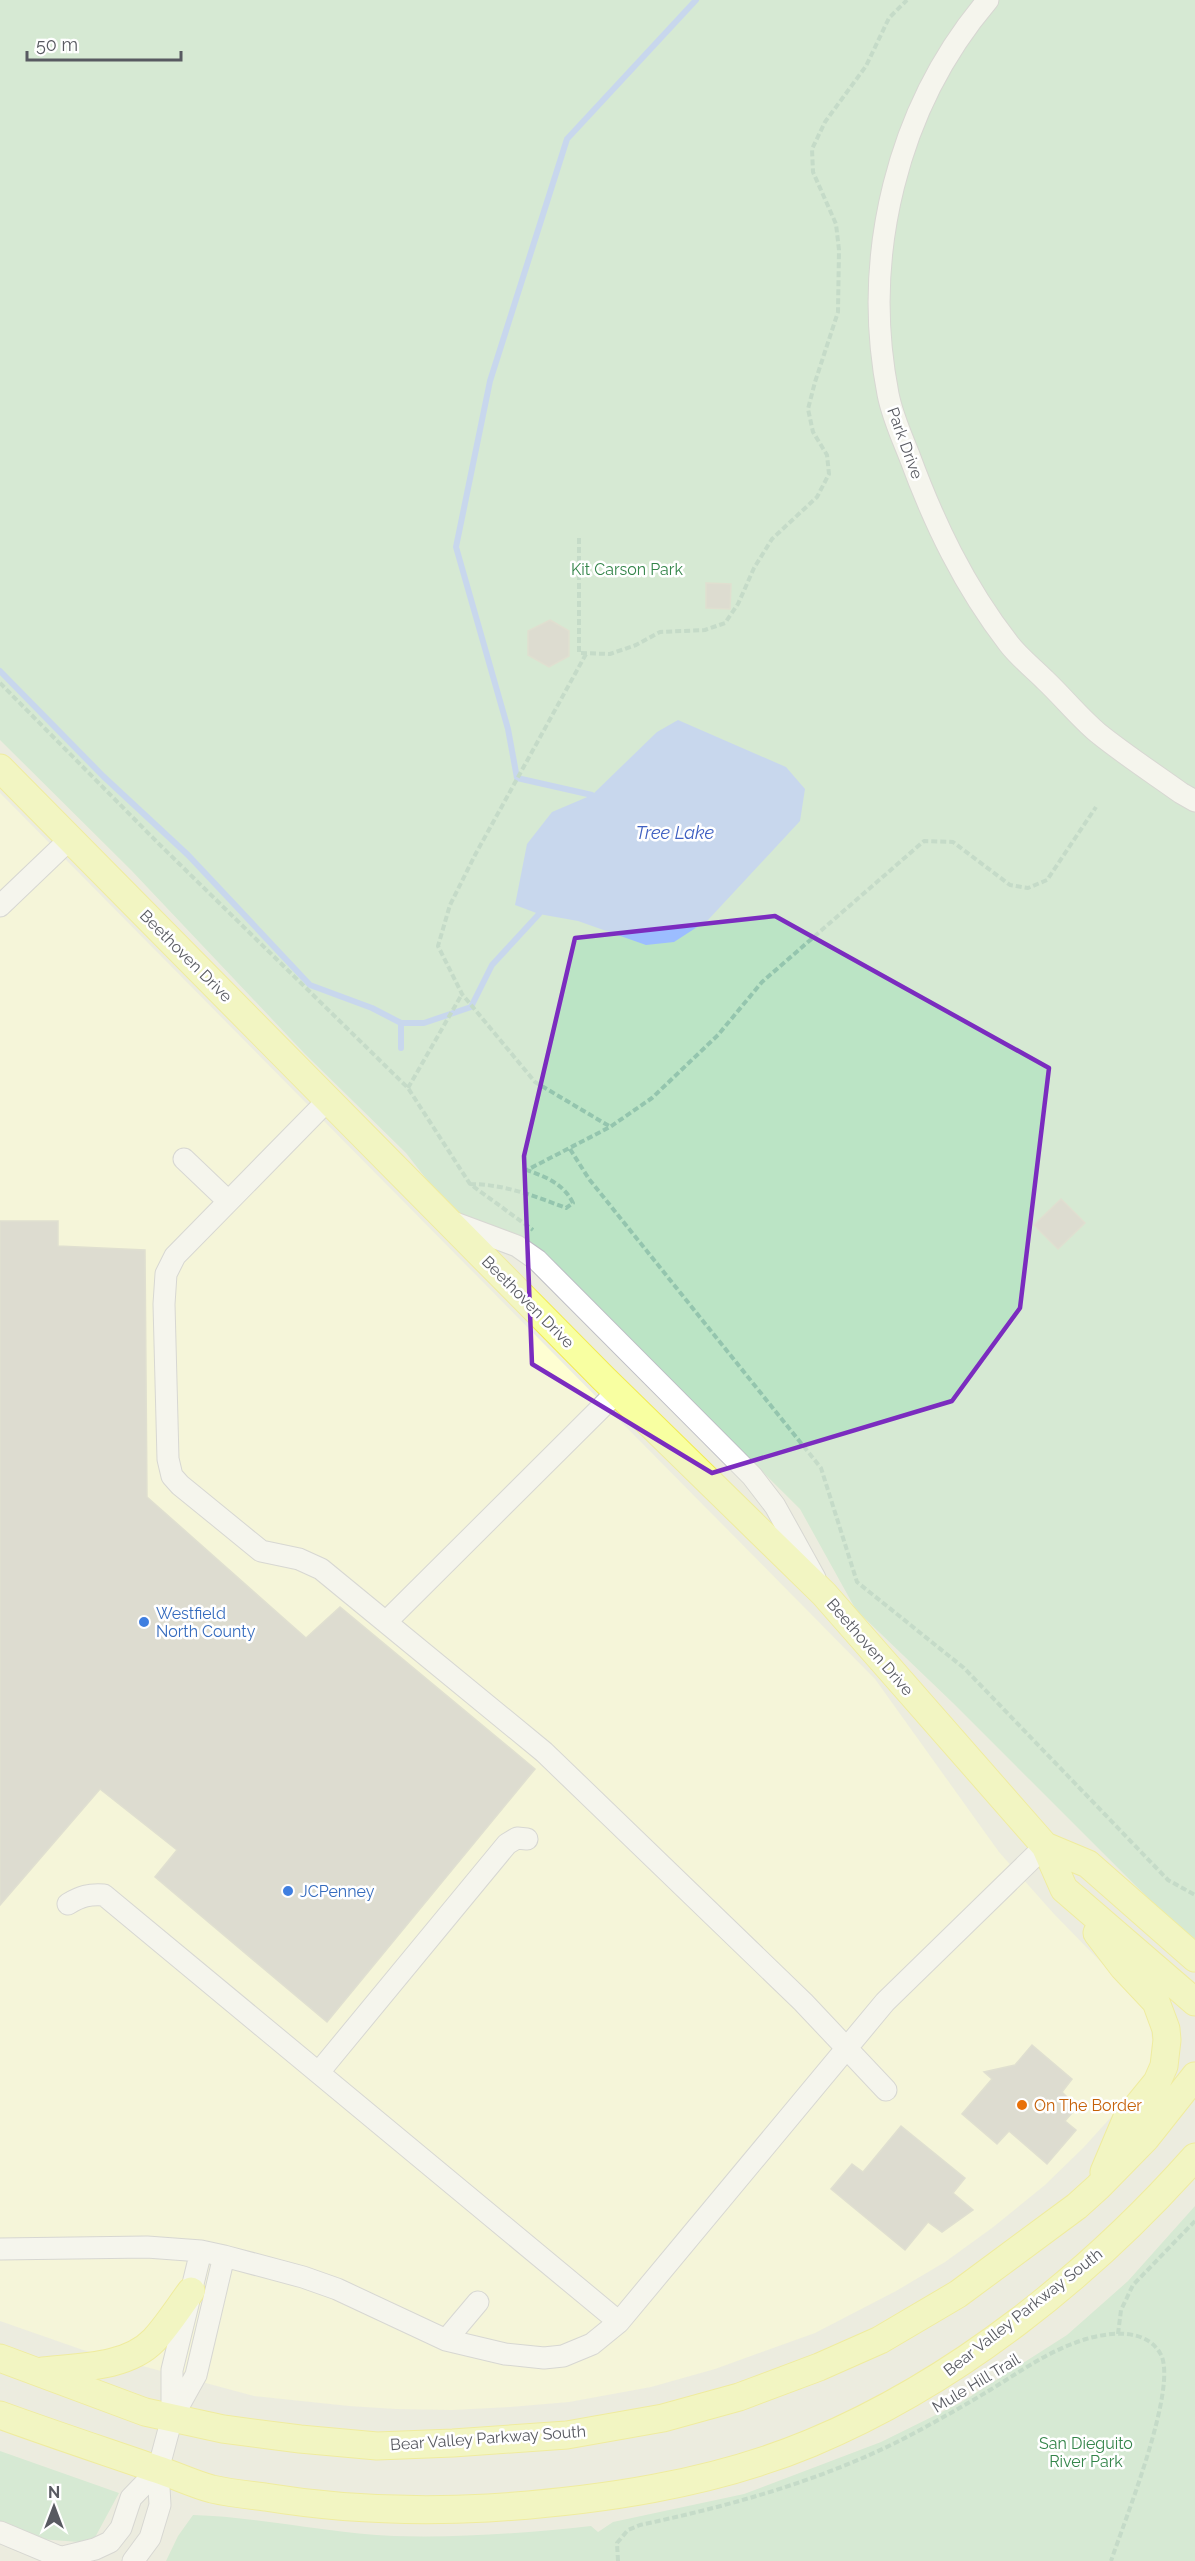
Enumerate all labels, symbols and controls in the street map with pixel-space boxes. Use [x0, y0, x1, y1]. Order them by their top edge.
scale bar [27, 24, 182, 62]
text: 50 m [36, 34, 78, 55]
street label: Park Drive [883, 405, 927, 481]
park label: Kit Carson Park [571, 560, 683, 579]
water label: Tree Lake [636, 822, 715, 843]
street label: Beethoven Drive [136, 906, 236, 1006]
street label: Beethoven Drive [478, 1252, 578, 1352]
street label: Beethoven Drive [823, 1595, 917, 1699]
place label: Westfield North County [156, 1604, 256, 1641]
marker: Westfield North County [137, 1615, 151, 1629]
place label: JCPenney [300, 1882, 375, 1901]
marker: JCPenney [281, 1884, 295, 1898]
place label: On The Border [1034, 2096, 1142, 2115]
marker: On The Border [1015, 2098, 1029, 2112]
street label: Bear Valley Parkway South [940, 2244, 1106, 2380]
street label: Mule Hill Trail [929, 2349, 1024, 2417]
street label: Bear Valley Parkway South [389, 2422, 587, 2454]
park label: San Dieguito River Park [1039, 2434, 1133, 2471]
north arrow [24, 2477, 84, 2537]
text: N [48, 2483, 60, 2502]

